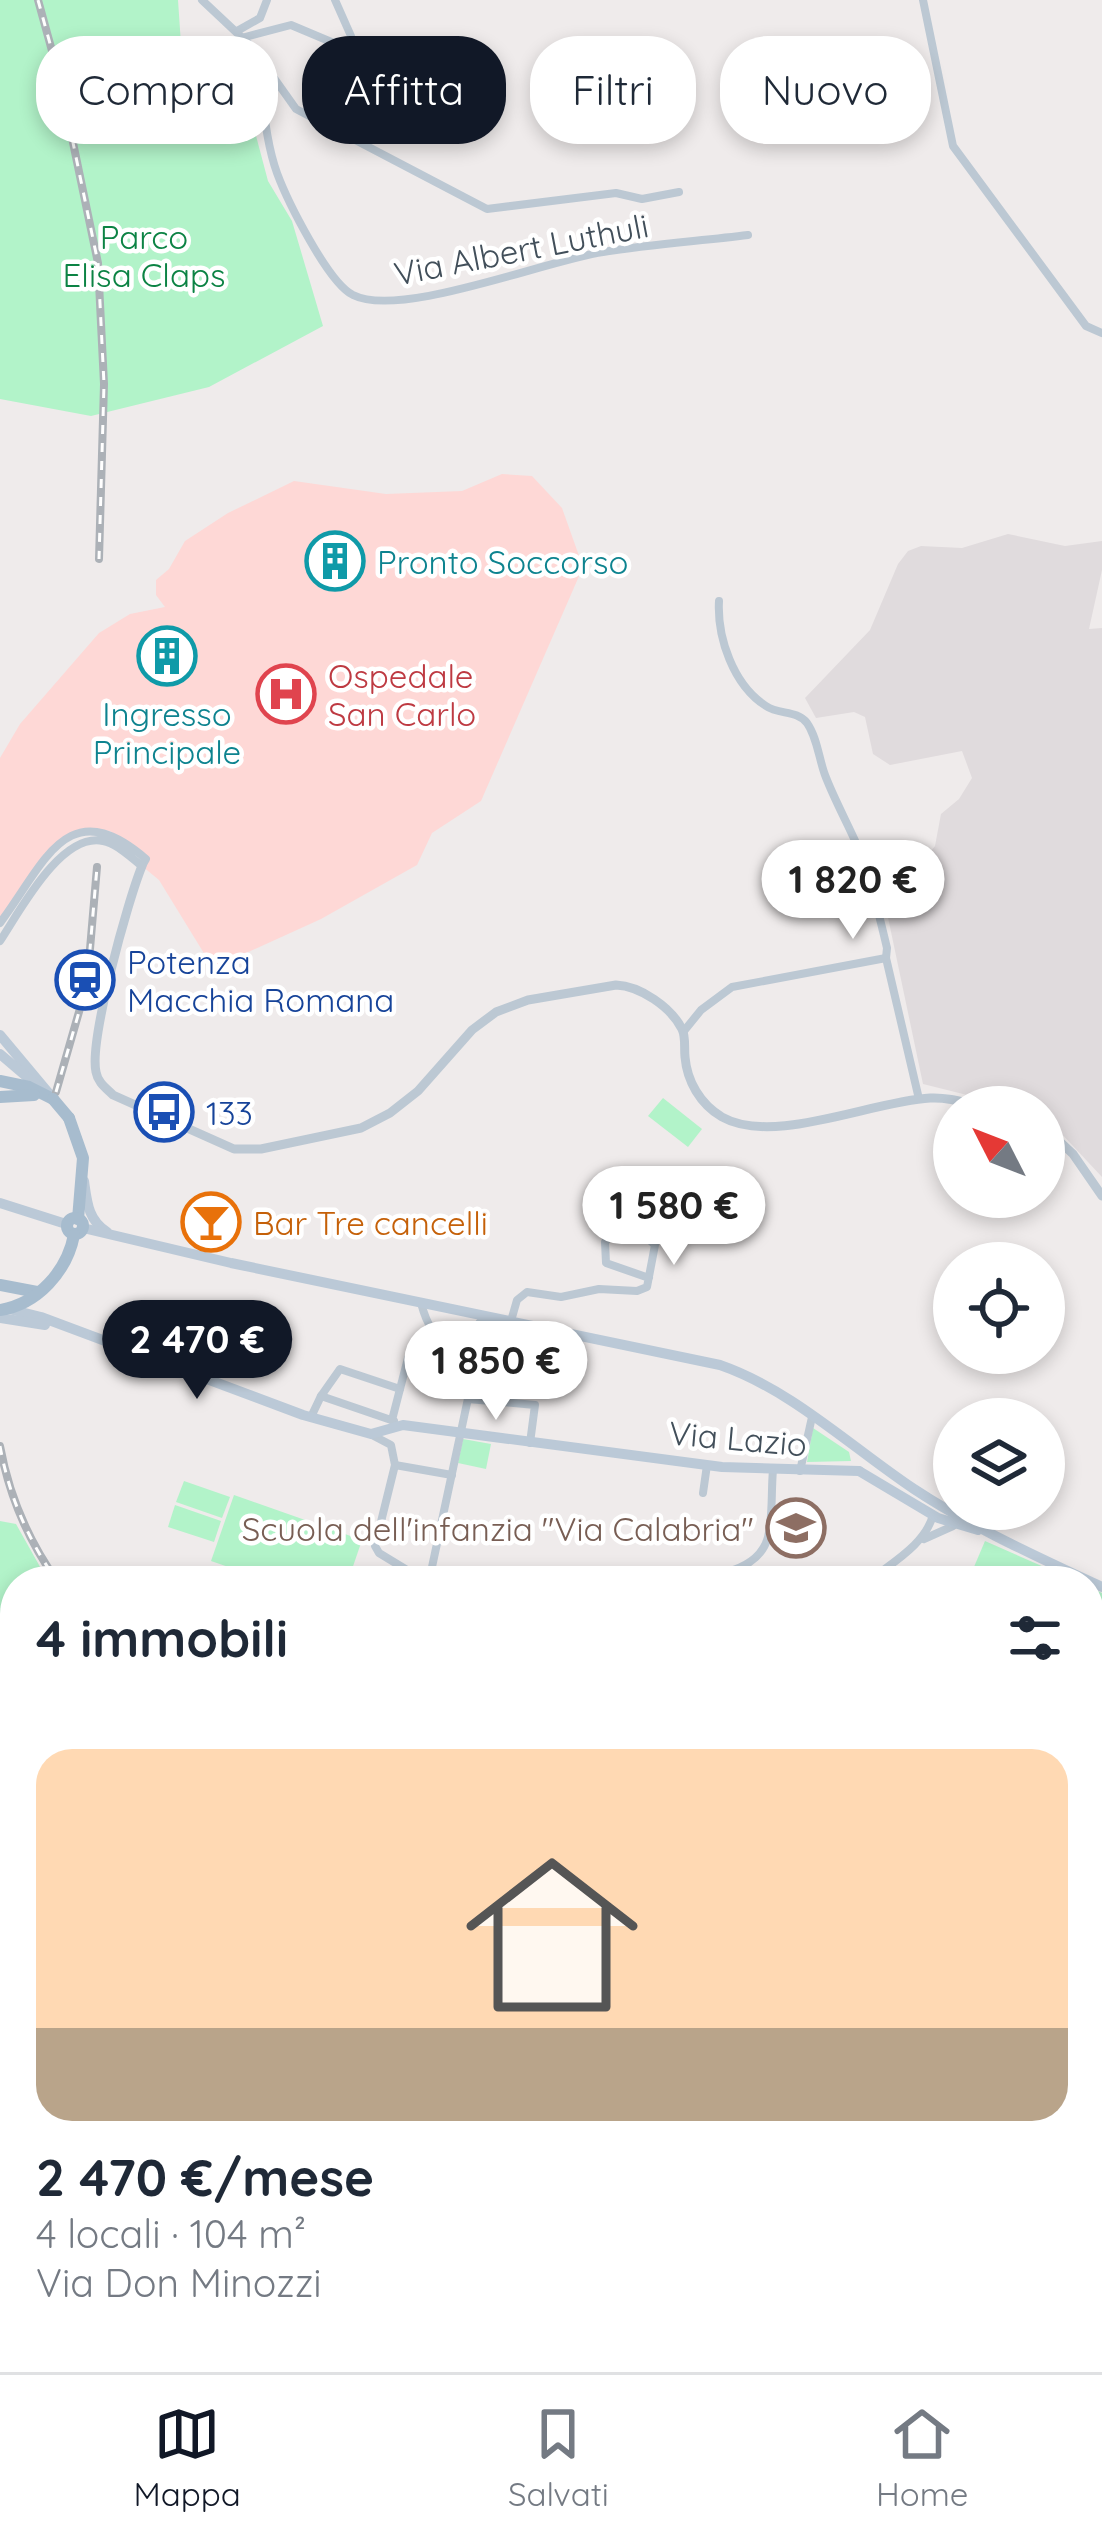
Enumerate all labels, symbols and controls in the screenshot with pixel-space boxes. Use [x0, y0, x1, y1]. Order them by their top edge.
chip: Compra [36, 36, 278, 144]
chip: Affitta [302, 36, 506, 144]
chip: Filtri [530, 36, 696, 144]
chip: Nuovo [720, 36, 931, 144]
street label: Via Albert Luthuli [390, 204, 652, 294]
park label: Parco Elisa Claps [63, 216, 225, 295]
building icon: Pronto Soccorso [304, 530, 366, 592]
place label: Pronto Soccorso [377, 541, 628, 582]
building icon: Ingresso Principale [136, 625, 198, 687]
place label: Ospedale San Carlo [328, 655, 476, 734]
hospital icon: Ospedale San Carlo [255, 663, 317, 725]
place label: Ingresso Principale [93, 693, 241, 772]
pin: 1 820 € [742, 840, 964, 942]
text: 1 820 € [789, 854, 917, 903]
place label: Potenza Macchia Romana [127, 941, 394, 1020]
station icon: Potenza Macchia Romana [54, 949, 116, 1011]
bus stop icon: 133 [133, 1081, 195, 1143]
north arrow [933, 1086, 1065, 1218]
map controls [933, 1086, 1065, 1530]
place label: 133 [206, 1092, 253, 1133]
pin: 1 580 € [563, 1166, 785, 1268]
text: 1 580 € [609, 1180, 739, 1229]
bar icon: Bar Tre cancelli [180, 1191, 242, 1253]
place label: Bar Tre cancelli [253, 1202, 488, 1243]
button: locate [933, 1242, 1065, 1374]
pin: 2 470 € [86, 1300, 308, 1402]
text: 2 470 € [129, 1314, 265, 1363]
pin: 1 850 € [385, 1321, 607, 1423]
text: 1 850 € [431, 1335, 561, 1384]
button: layers [933, 1398, 1065, 1530]
street label: Via Lazio [667, 1412, 809, 1464]
school or university icon: Scuola dell'infanzia "Via Calabria" [765, 1497, 827, 1559]
place label: Scuola dell'infanzia "Via Calabria" [242, 1508, 754, 1549]
icon: filters [1002, 1605, 1068, 1671]
text: 4 immobili [36, 1606, 288, 1670]
icon: home [444, 1827, 660, 2043]
text: 2 470 €/mese [36, 2145, 374, 2209]
text: 4 locali · 104 m² [36, 2209, 306, 2258]
text: Via Don Minozzi [36, 2258, 322, 2307]
tab: Mappa [134, 2401, 241, 2514]
tab: Salvati [508, 2401, 609, 2514]
tab: Home [876, 2401, 968, 2514]

